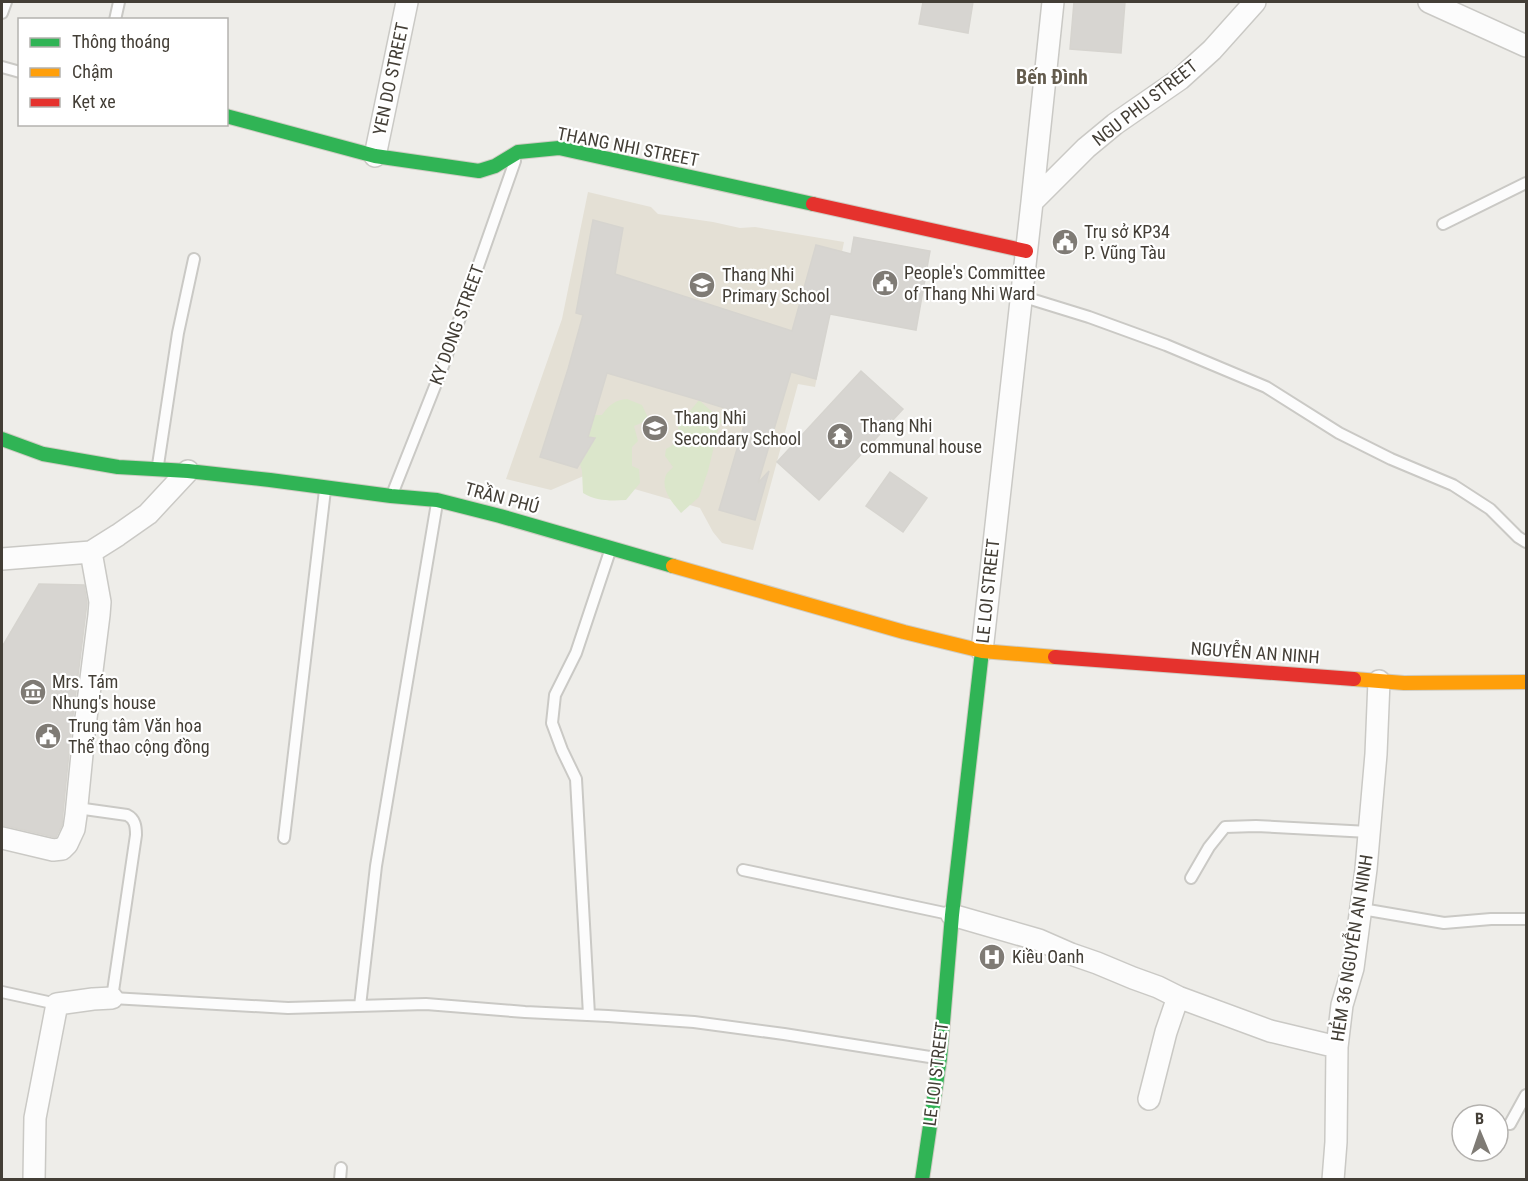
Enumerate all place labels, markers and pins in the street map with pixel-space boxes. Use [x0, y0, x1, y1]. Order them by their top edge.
place label: Trụ sở KP34 P. Vũng Tàu [1084, 221, 1170, 263]
public building icon: Trụ sở KP34 P. Vũng Tàu [1050, 227, 1080, 257]
place label: People's Committee of Thang Nhi Ward [904, 262, 1045, 304]
place label: Thang Nhi Primary School [722, 264, 830, 306]
public building icon: People's Committee of Thang Nhi Ward [870, 268, 900, 298]
school or university icon: Thang Nhi Primary School [687, 270, 717, 300]
place label: Thang Nhi Secondary School [674, 407, 801, 449]
school or university icon: Thang Nhi Secondary School [640, 413, 670, 443]
place label: Thang Nhi communal house [860, 415, 982, 457]
temple icon: Thang Nhi communal house [825, 421, 855, 451]
place label: Mrs. Tám Nhung's house [52, 671, 156, 713]
museum icon: Mrs. Tám Nhung's house [18, 677, 48, 707]
place label: Trung tâm Văn hoa Thể thao cộng đồng [68, 715, 210, 757]
public building icon: Trung tâm Văn hoa Thể thao cộng đồng [33, 721, 63, 751]
hospital icon: Kiều Oanh [977, 942, 1007, 972]
place label: Kiều Oanh [1012, 946, 1084, 967]

